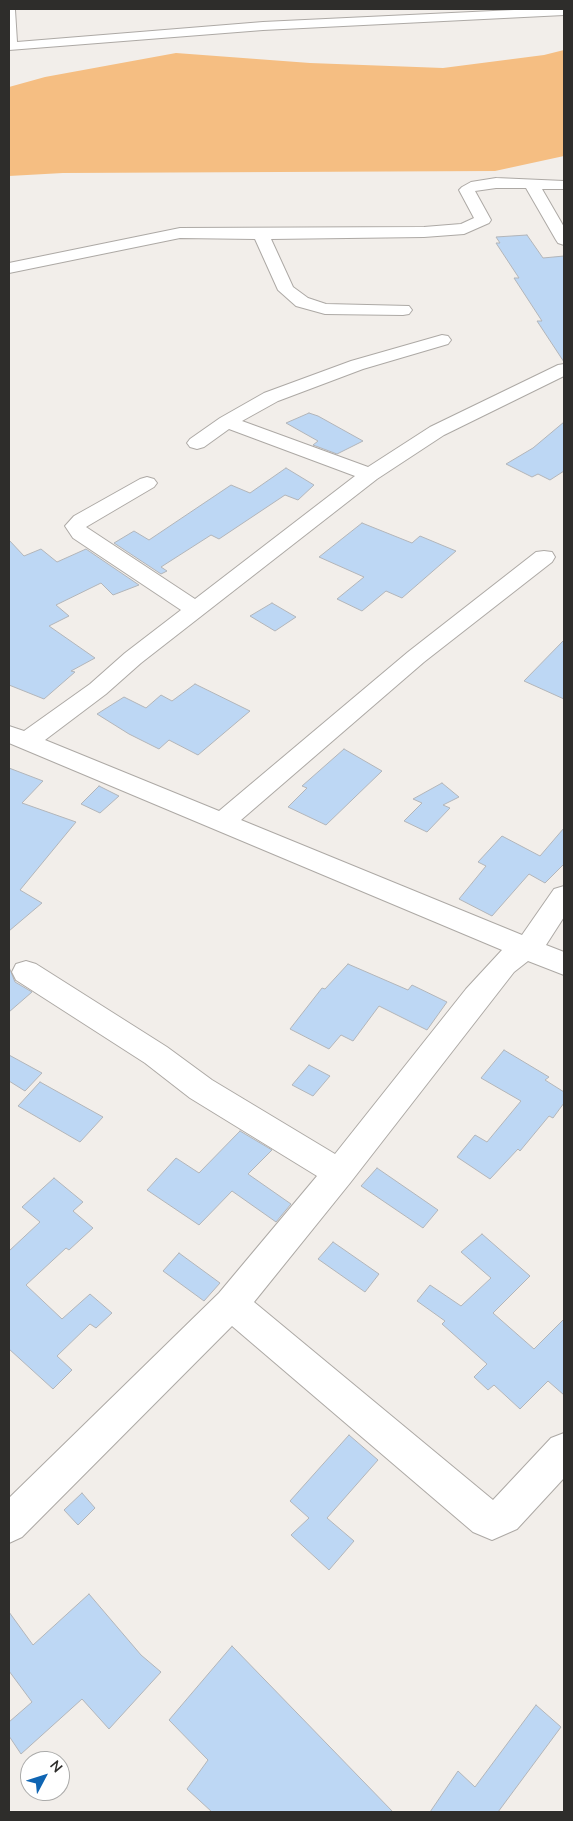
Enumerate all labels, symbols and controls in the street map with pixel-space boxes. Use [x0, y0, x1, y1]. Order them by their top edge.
north arrow [20, 1751, 70, 1801]
text: N [45, 1757, 67, 1777]

